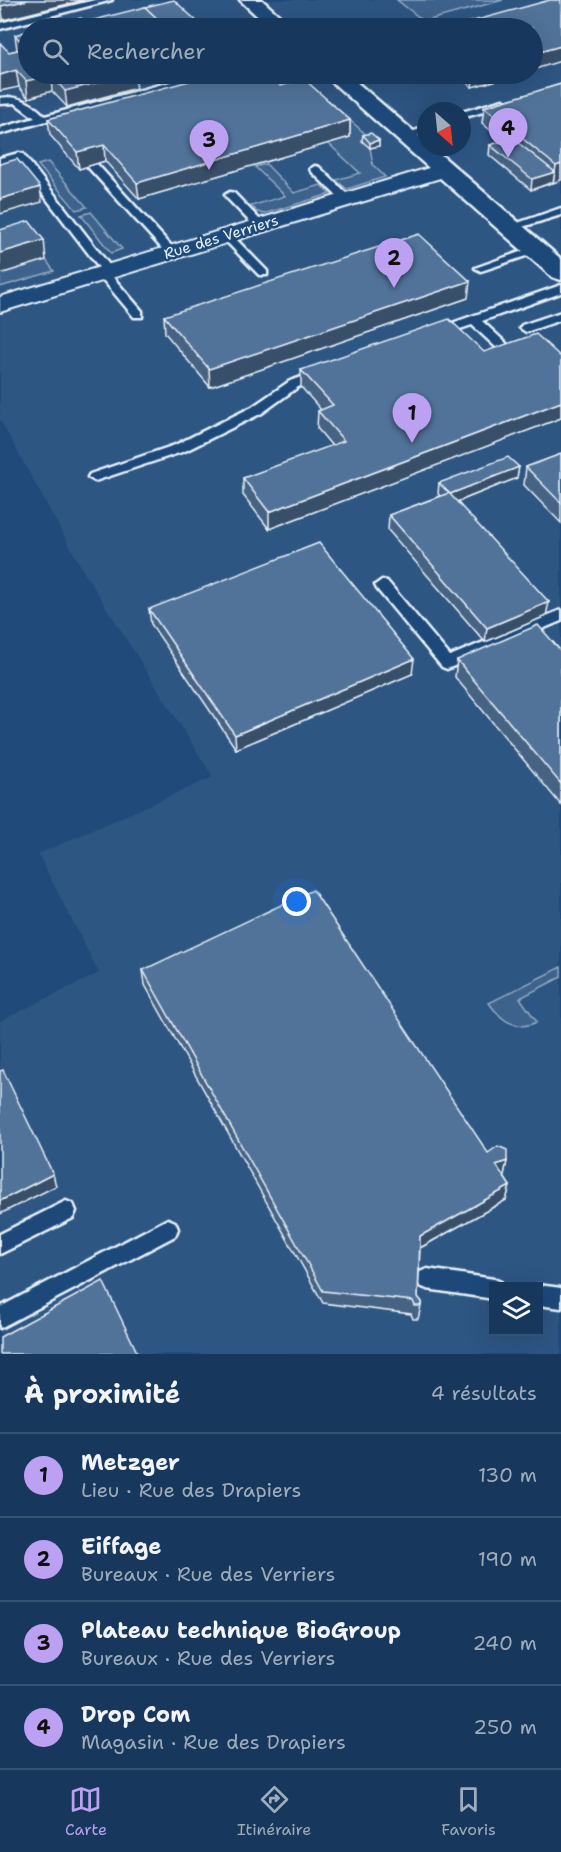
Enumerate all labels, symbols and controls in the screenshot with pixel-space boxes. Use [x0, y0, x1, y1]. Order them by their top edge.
search box [18, 18, 543, 84]
icon: search [39, 35, 72, 68]
text: Rechercher [87, 37, 206, 66]
north arrow [417, 102, 471, 156]
pin: 4 [488, 108, 528, 158]
pin: 3 [190, 120, 228, 170]
street label: Rue des Verriers [161, 210, 281, 264]
pin: 2 [374, 238, 414, 288]
pin: 1 [392, 394, 432, 443]
your location [282, 887, 311, 916]
map controls [489, 1282, 543, 1336]
button: layers [489, 1282, 543, 1336]
text: À proximité [24, 1376, 180, 1411]
text: 4 résultats [431, 1380, 537, 1406]
text: Metzger [81, 1448, 180, 1477]
text: 1 [39, 1462, 48, 1488]
text: 130 m [478, 1462, 537, 1488]
text: Lieu · Rue des Drapiers [81, 1477, 301, 1503]
text: Eiffage [81, 1532, 161, 1561]
text: 2 [37, 1546, 51, 1572]
text: 190 m [478, 1546, 537, 1572]
text: Bureaux · Rue des Verriers [81, 1561, 336, 1587]
text: Plateau technique BioGroup [81, 1616, 401, 1645]
text: 3 [37, 1630, 51, 1656]
text: 240 m [472, 1630, 537, 1656]
text: Bureaux · Rue des Verriers [81, 1645, 336, 1671]
text: Drop Com [81, 1700, 190, 1729]
text: 4 [37, 1714, 51, 1740]
text: 250 m [473, 1714, 537, 1740]
text: Magasin · Rue des Drapiers [81, 1729, 346, 1755]
tab: Carte [65, 1783, 107, 1840]
tab: Itinéraire [237, 1783, 311, 1840]
tab: Favoris [441, 1783, 496, 1840]

